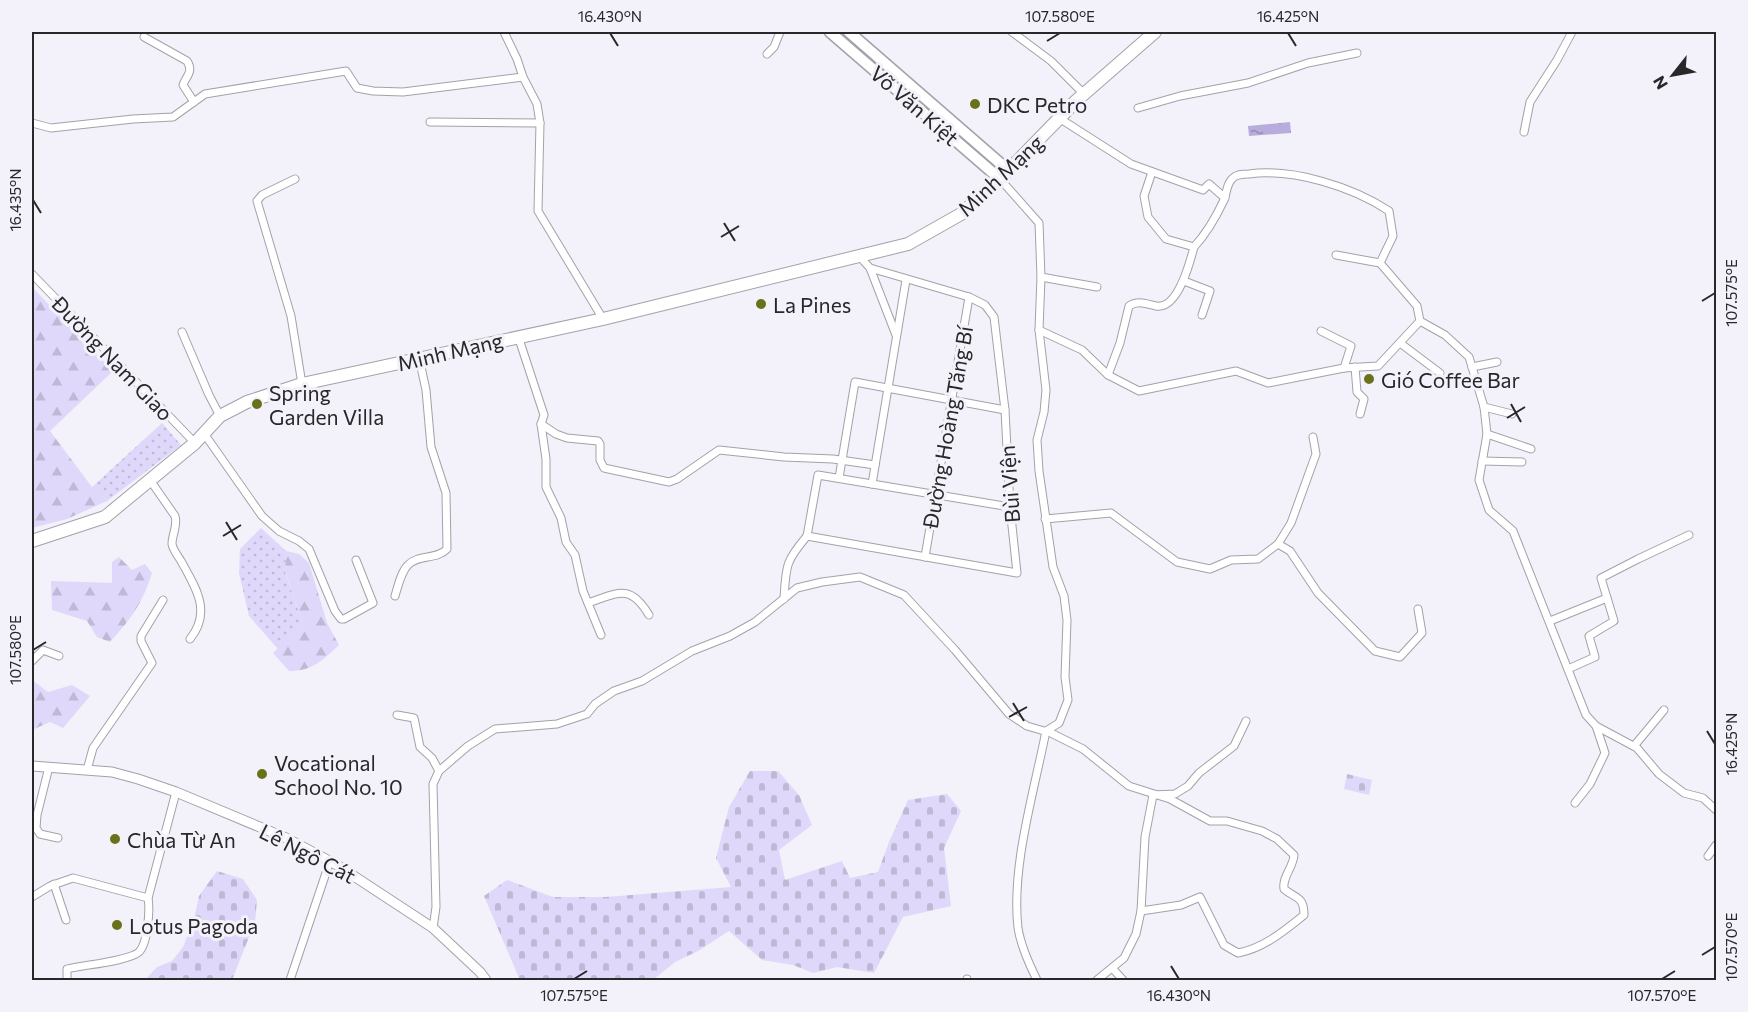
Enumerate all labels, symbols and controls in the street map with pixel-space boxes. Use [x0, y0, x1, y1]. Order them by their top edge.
text: 16.430°N [578, 7, 642, 25]
text: 107.580°E [1025, 7, 1095, 25]
text: 16.425°N [1257, 7, 1319, 25]
north arrow [1643, 45, 1703, 105]
street label: Võ Văn Kiệt [866, 60, 964, 150]
text: N [1648, 73, 1671, 93]
place label: DKC Petro [987, 92, 1087, 117]
marker: DKC Petro [968, 97, 982, 111]
street label: Minh Mạng [952, 129, 1048, 221]
text: 16.435°N [6, 168, 24, 232]
text: 107.575°E [1722, 259, 1740, 327]
street label: Đường Nam Giao [47, 290, 179, 425]
place label: La Pines [773, 292, 851, 317]
marker: La Pines [754, 297, 768, 311]
street label: Đường Hoàng Tăng Bí [917, 323, 977, 531]
street label: Minh Mạng [395, 327, 505, 375]
place label: Gió Coffee Bar [1381, 367, 1520, 392]
marker: Gió Coffee Bar [1362, 372, 1376, 386]
place label: Spring Garden Villa [269, 380, 384, 429]
marker: Spring Garden Villa [250, 397, 264, 411]
street label: Bùi Viện [994, 444, 1024, 524]
text: 107.580°E [6, 615, 24, 685]
text: 16.425°N [1722, 713, 1740, 775]
place label: Vocational School No. 10 [274, 750, 403, 799]
marker: Vocational School No. 10 [255, 767, 269, 781]
street label: Lê Ngô Cát [256, 818, 360, 888]
place label: Chùa Từ An [127, 827, 236, 852]
marker: Chùa Từ An [108, 832, 122, 846]
place label: Lotus Pagoda [129, 913, 258, 938]
text: 107.570°E [1722, 913, 1740, 981]
marker: Lotus Pagoda [110, 918, 124, 932]
text: 107.575°E [540, 986, 608, 1004]
text: 16.430°N [1147, 986, 1211, 1004]
text: 107.570°E [1628, 986, 1696, 1004]

